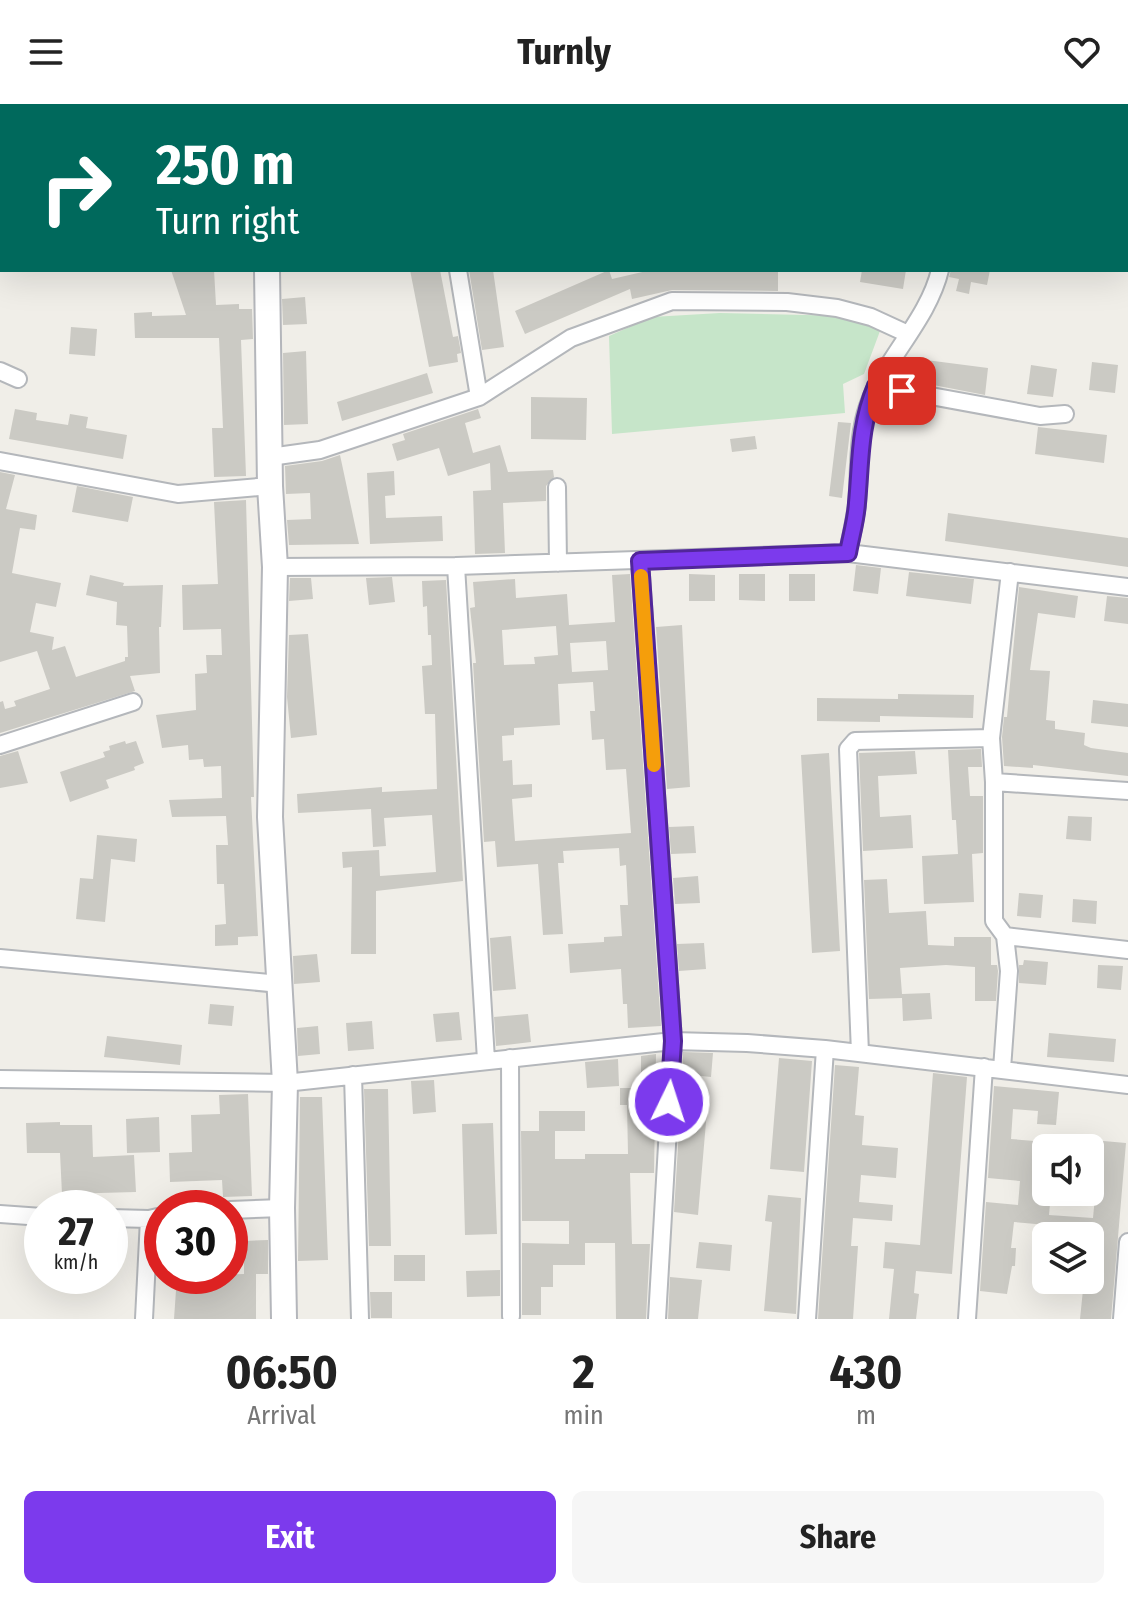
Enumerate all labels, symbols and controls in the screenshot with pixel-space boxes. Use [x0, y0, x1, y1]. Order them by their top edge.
icon: menu [24, 30, 68, 74]
text: Turnly [517, 30, 611, 74]
icon: heart [1060, 30, 1104, 74]
text: 250 m [156, 132, 294, 199]
icon: right [24, 136, 128, 240]
text: Turn right [156, 200, 299, 244]
pin [868, 357, 936, 425]
icon: arrive [880, 369, 924, 413]
position arrow [627, 1060, 711, 1144]
map controls [1032, 1134, 1104, 1294]
button: sound [1032, 1134, 1104, 1206]
speed limit sign: 30 [144, 1190, 248, 1294]
text: 27 [58, 1208, 94, 1256]
button: layers [1032, 1222, 1104, 1294]
text: km/h [54, 1250, 98, 1274]
text: 06:50 [226, 1343, 338, 1401]
text: 2 [573, 1343, 595, 1401]
text: 430 [829, 1343, 902, 1401]
text: Arrival [247, 1400, 316, 1431]
text: min [564, 1400, 604, 1431]
text: m [856, 1400, 876, 1431]
button: Exit [24, 1491, 556, 1583]
button: Share [572, 1491, 1104, 1583]

